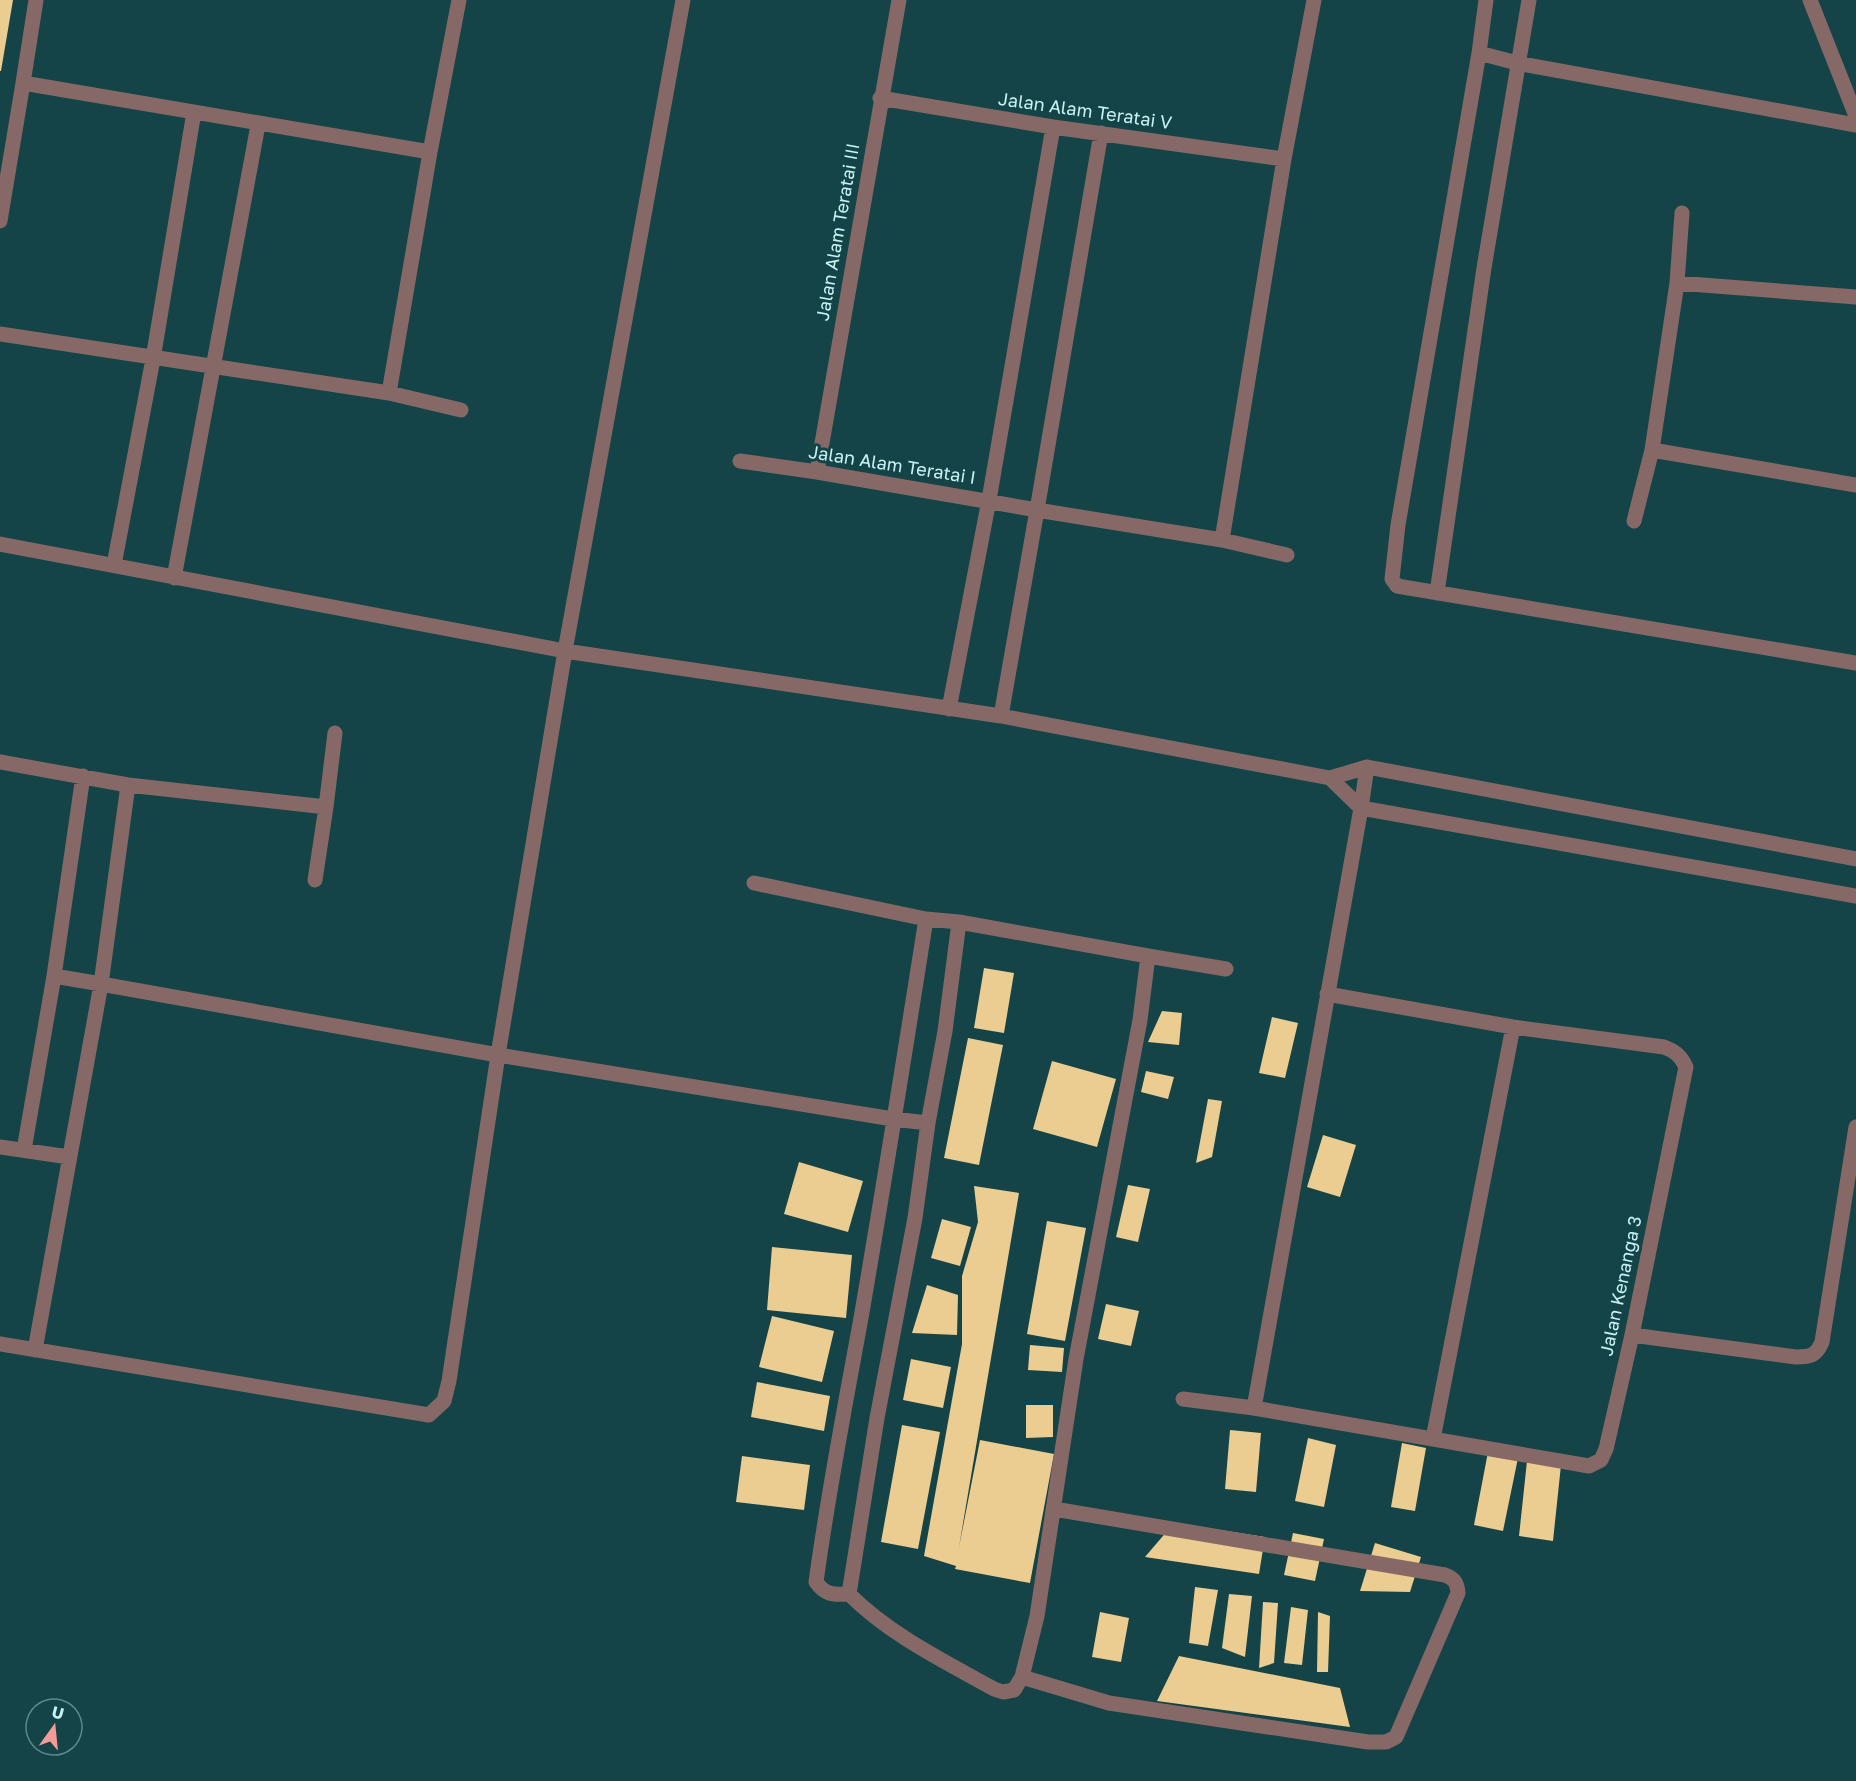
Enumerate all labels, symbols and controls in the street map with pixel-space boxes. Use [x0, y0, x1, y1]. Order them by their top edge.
street label: Jalan Alam Teratai V [997, 87, 1173, 133]
street label: Jalan Alam Teratai III [811, 141, 863, 322]
street label: Jalan Alam Teratai I [807, 440, 977, 488]
street label: Jalan Kenanga 3 [1594, 1214, 1646, 1358]
north arrow [24, 1697, 84, 1757]
text: U [50, 1701, 66, 1724]

